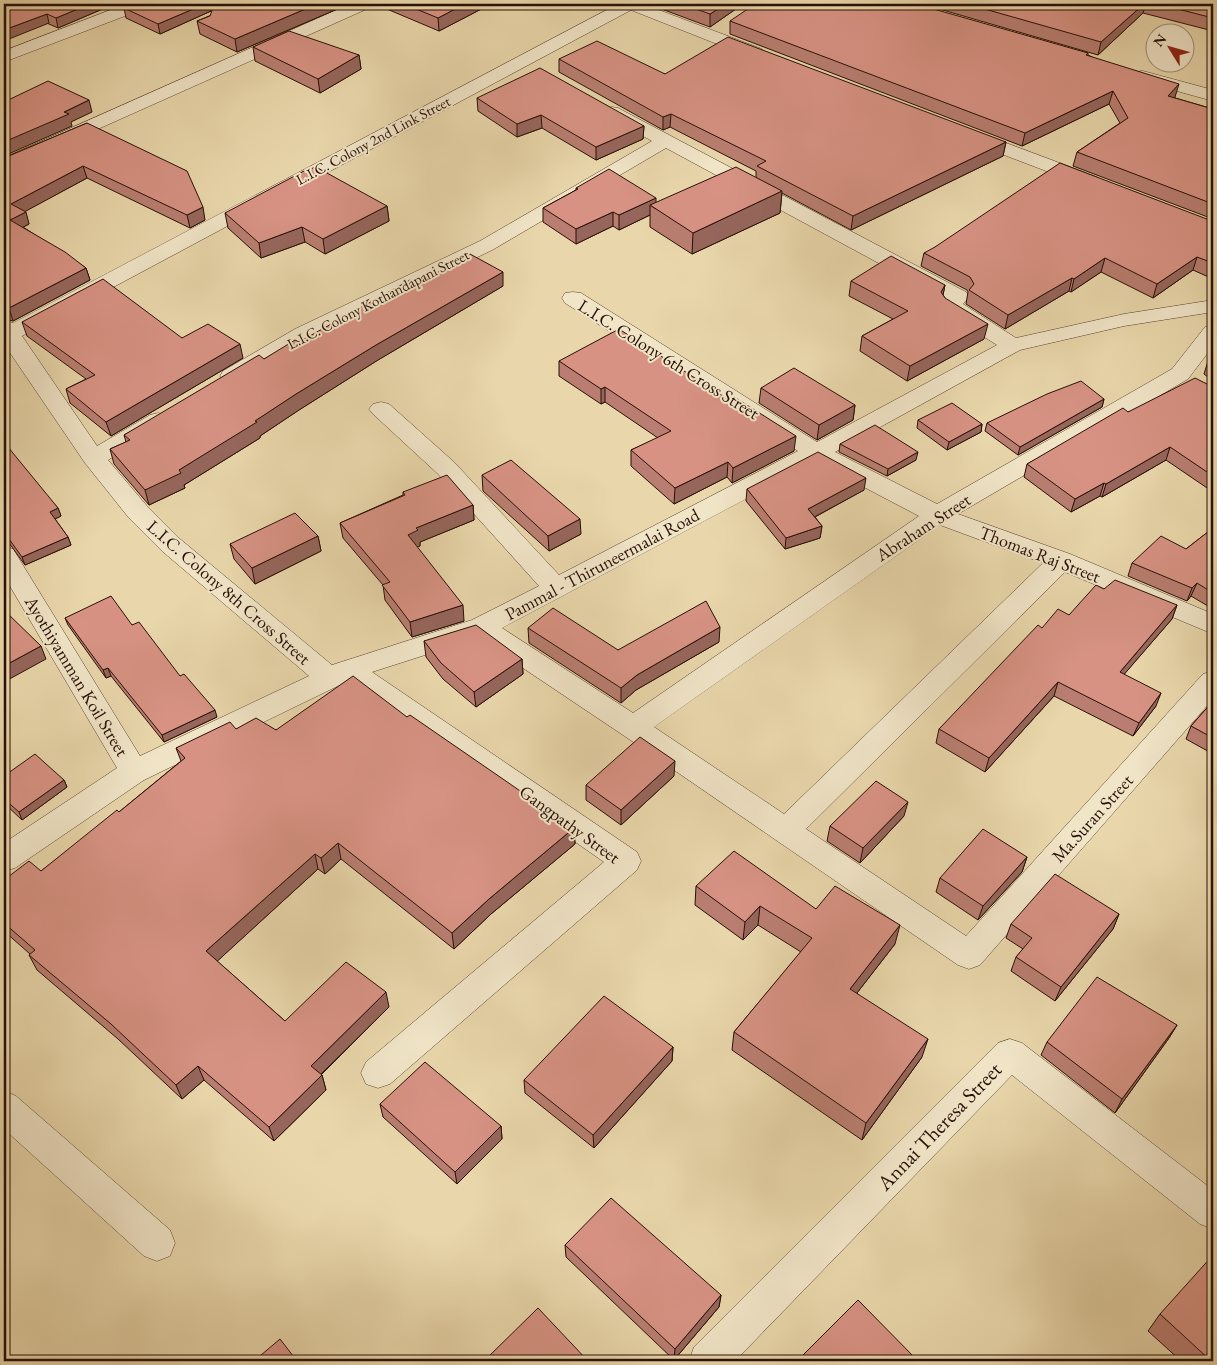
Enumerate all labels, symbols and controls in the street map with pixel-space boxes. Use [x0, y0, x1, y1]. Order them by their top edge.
north arrow [1144, 22, 1194, 72]
text: N [1149, 30, 1171, 50]
street label: L.I.C. Colony 2nd Link Street [293, 91, 454, 189]
street label: L.I.C. Colony Kothandapani Street [284, 245, 472, 353]
street label: L.I.C. Colony 6th Cross Street [574, 294, 764, 424]
street label: Abraham Street [870, 488, 975, 567]
street label: Pammal - Thiruneermalai Road [501, 503, 704, 625]
street label: L.I.C. Colony 8th Cross Street [142, 515, 316, 670]
street label: Thomas Raj Street [976, 520, 1104, 588]
street label: Ayothiyamman Koil Street [19, 591, 134, 761]
street label: Ma.Suran Street [1046, 769, 1138, 867]
street label: Gangpathy Street [515, 780, 625, 868]
street label: Annai Theresa Street [870, 1056, 1007, 1197]

